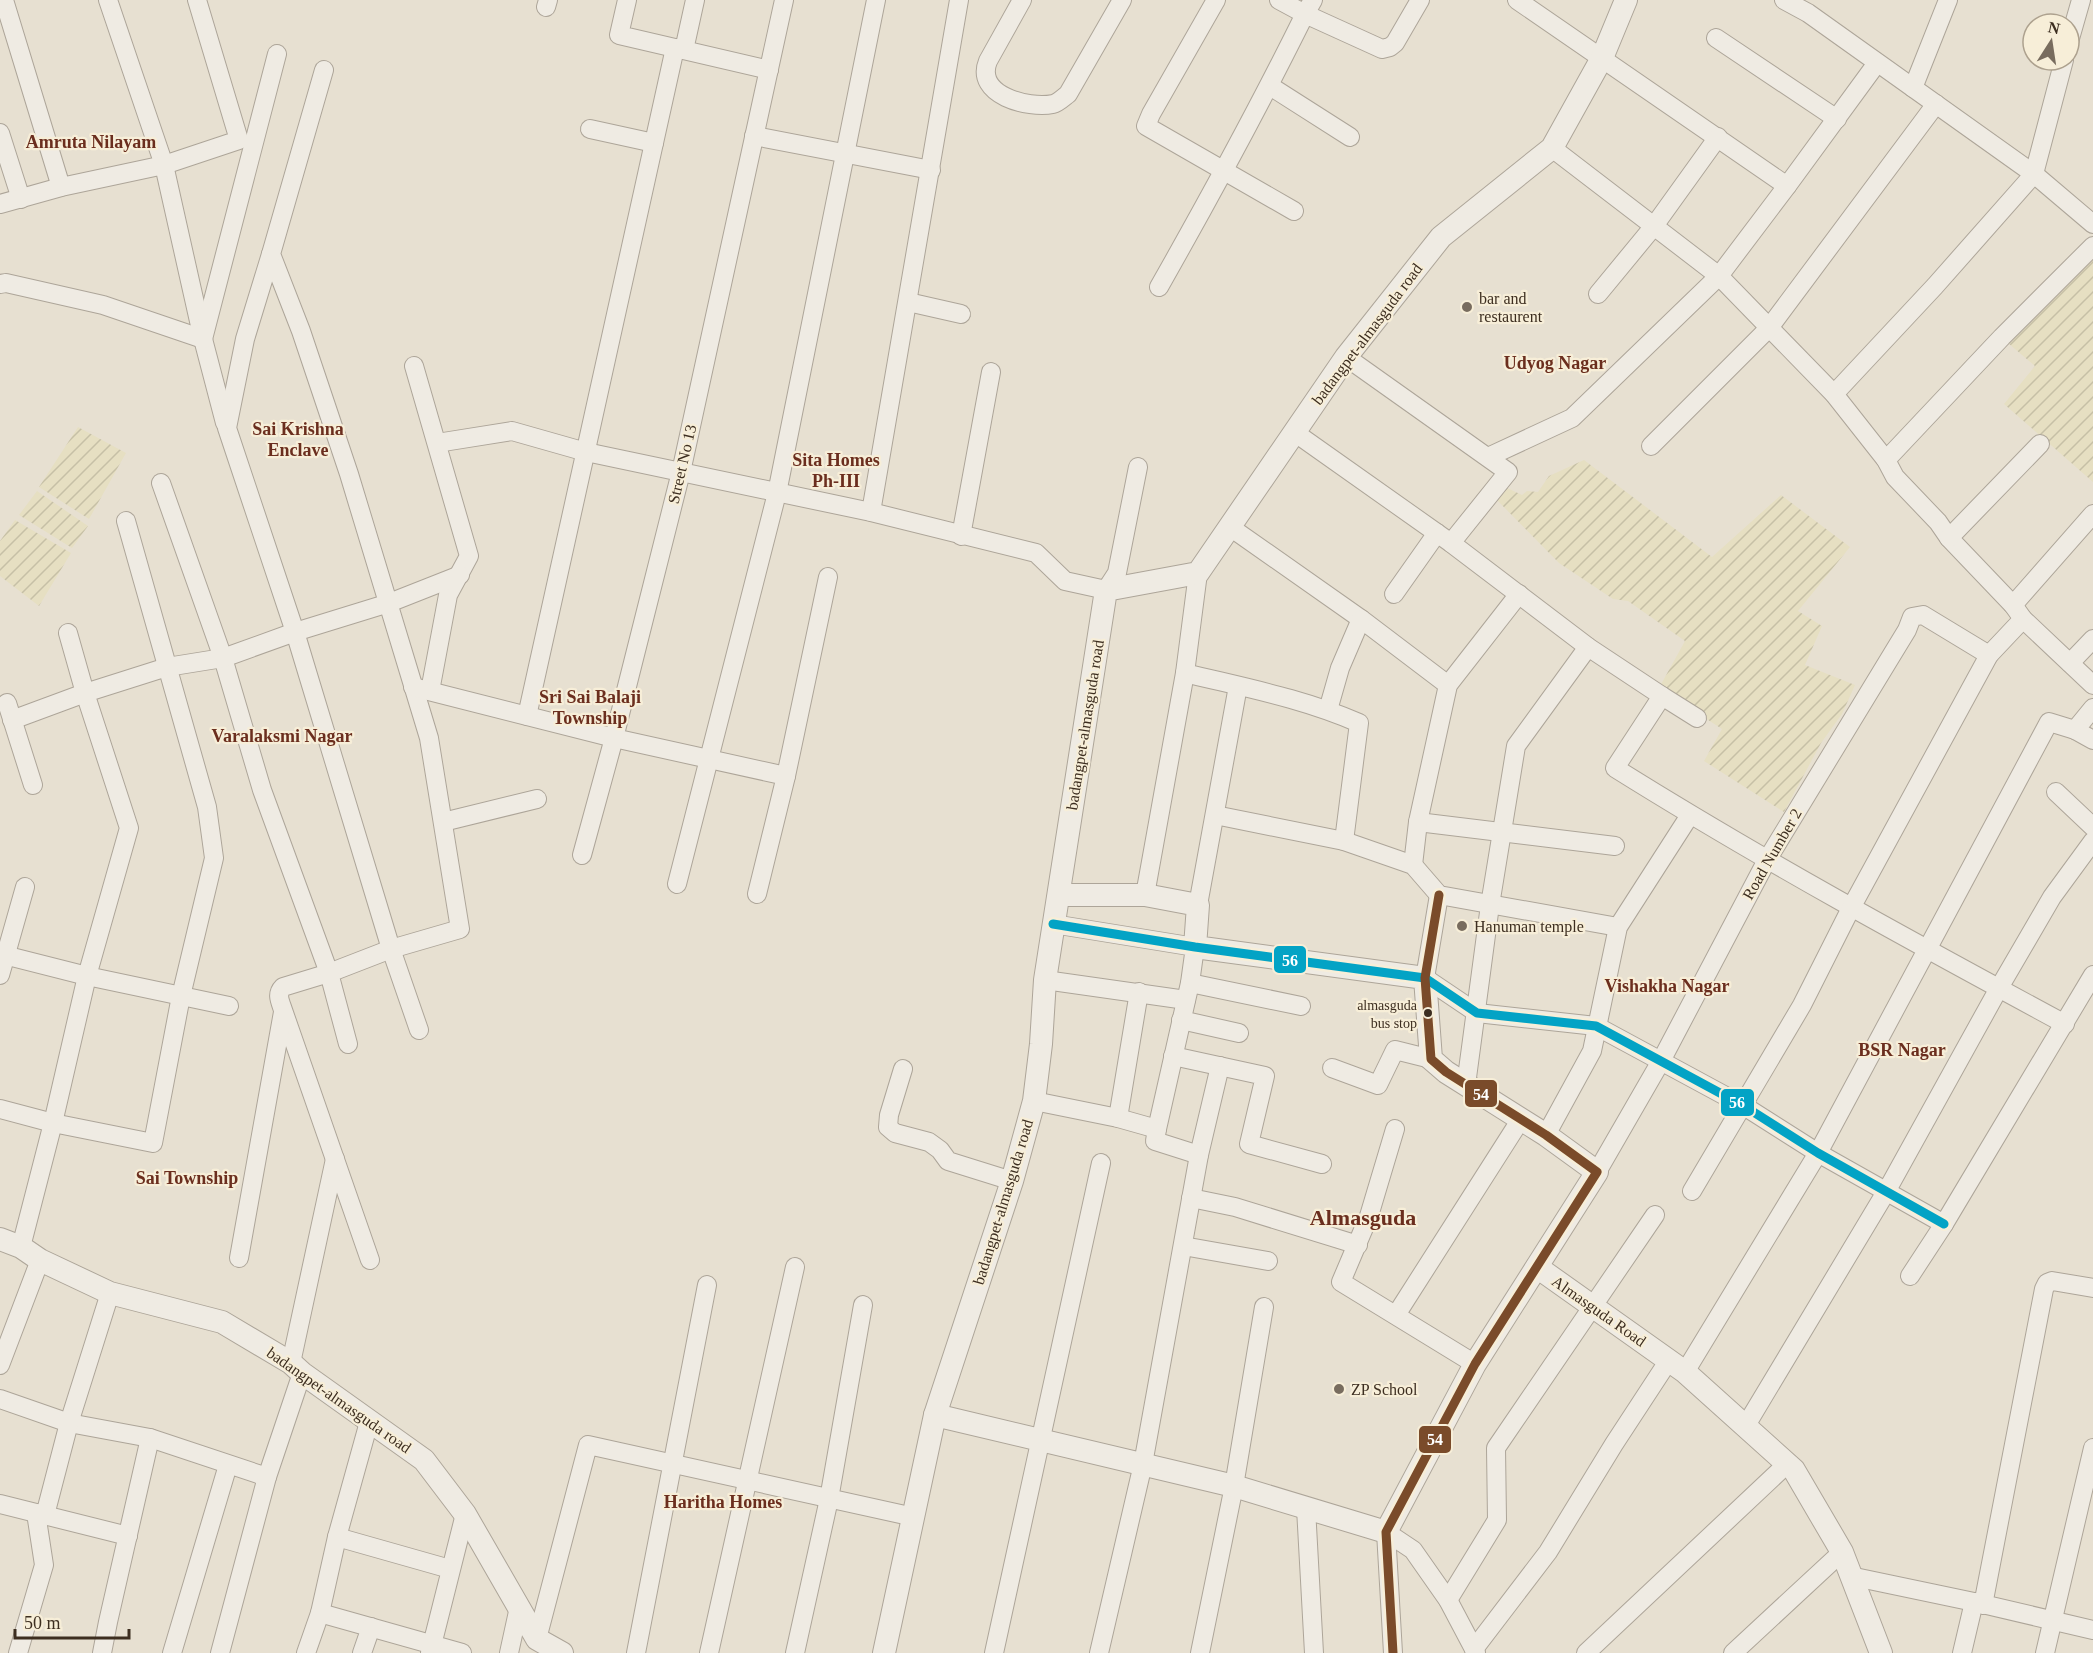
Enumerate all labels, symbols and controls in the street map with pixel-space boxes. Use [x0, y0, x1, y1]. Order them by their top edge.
north arrow [2021, 12, 2081, 72]
text: N [2047, 18, 2062, 37]
district label: Amruta Nilayam [26, 132, 156, 152]
street label: badangpet-almasguda road [1308, 260, 1426, 408]
place label: bar and restaurent [1479, 290, 1543, 325]
marker: bar and restaurent [1460, 300, 1474, 314]
district label: Udyog Nagar [1504, 353, 1606, 373]
district label: Sai Krishna Enclave [252, 419, 344, 460]
street label: Street No 13 [665, 423, 699, 505]
district label: Sita Homes Ph-III [792, 450, 880, 491]
street label: badangpet-almasguda road [1063, 639, 1108, 811]
district label: Sri Sai Balaji Township [539, 687, 641, 728]
district label: Varalaksmi Nagar [212, 726, 352, 746]
street label: Road Number 2 [1739, 805, 1805, 903]
place label: Hanuman temple [1474, 918, 1584, 936]
marker: Hanuman temple [1455, 919, 1469, 933]
line badge: 56 [1273, 945, 1307, 974]
text: 56 [1282, 952, 1298, 969]
district label: Vishakha Nagar [1605, 976, 1729, 996]
place label: almasguda bus stop [1357, 998, 1418, 1031]
marker: almasguda bus stop [1422, 1007, 1434, 1019]
district label: BSR Nagar [1858, 1040, 1946, 1060]
line badge: 54 [1464, 1079, 1498, 1108]
text: 54 [1473, 1086, 1489, 1103]
line badge: 56 [1720, 1088, 1755, 1117]
text: 56 [1729, 1094, 1745, 1111]
street label: badangpet-almasguda road [970, 1117, 1037, 1287]
district label: Sai Township [136, 1168, 238, 1188]
district label: Almasguda [1310, 1205, 1416, 1230]
street label: Almasguda Road [1548, 1272, 1649, 1351]
street label: badangpet-almasguda road [263, 1344, 414, 1457]
place label: ZP School [1351, 1381, 1418, 1398]
marker: ZP School [1332, 1382, 1346, 1396]
line badge: 54 [1418, 1425, 1452, 1454]
text: 54 [1427, 1431, 1443, 1448]
district label: Haritha Homes [664, 1492, 782, 1512]
scale bar [15, 1602, 129, 1640]
text: 50 m [24, 1613, 61, 1633]

